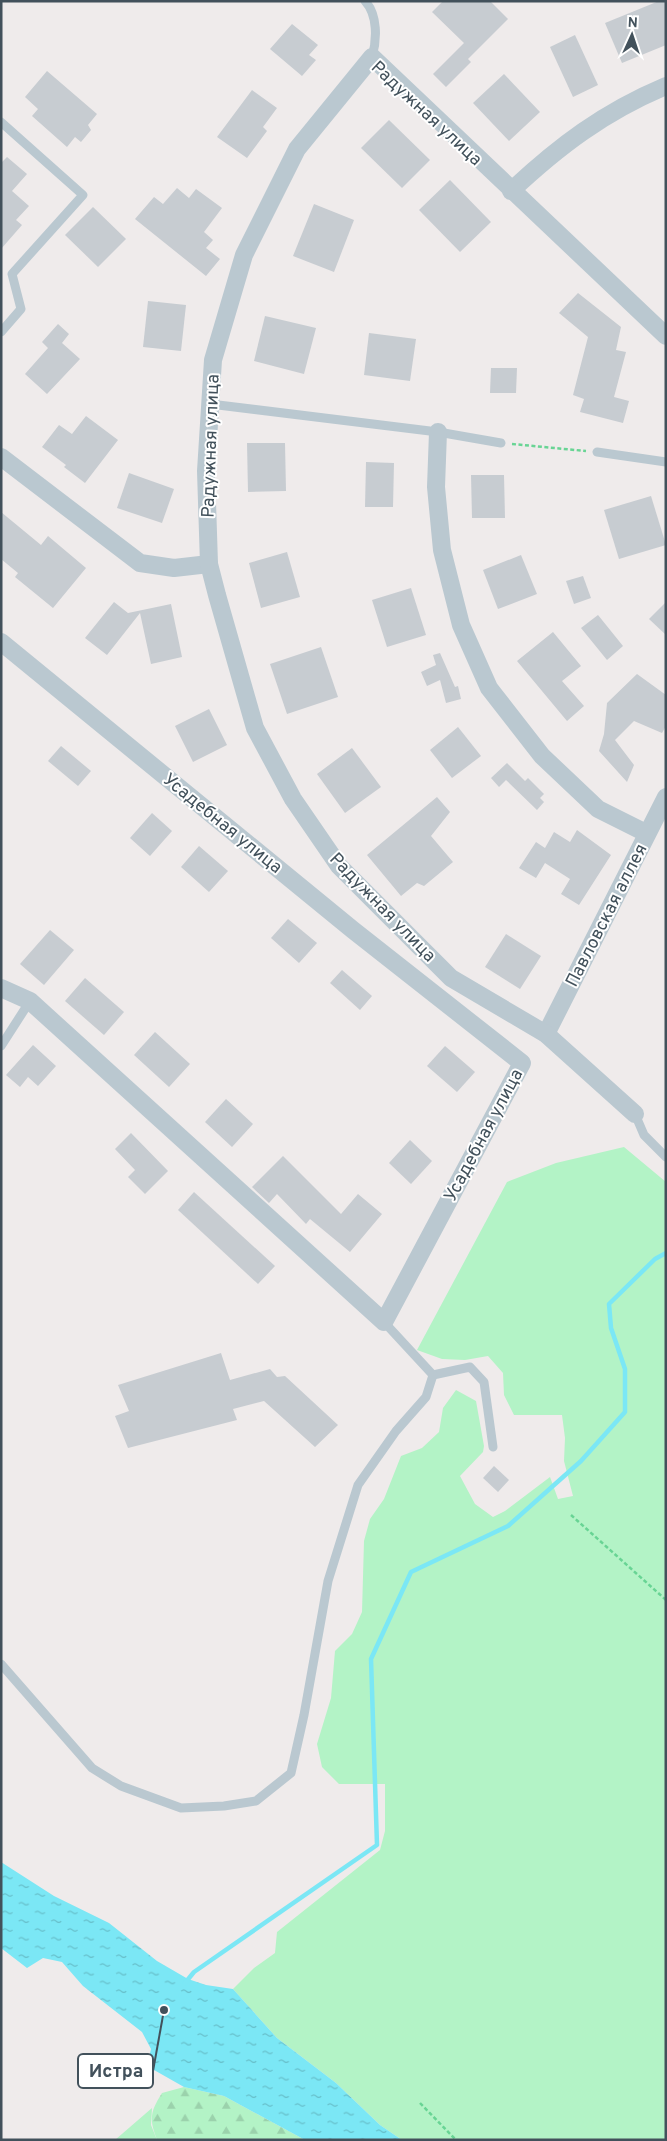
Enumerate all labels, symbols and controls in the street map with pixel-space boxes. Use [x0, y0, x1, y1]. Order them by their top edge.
north arrow [607, 10, 657, 60]
text: N [627, 15, 638, 32]
street label: Радужная улица [366, 57, 486, 172]
street label: Радужная улица [197, 374, 226, 518]
street label: Усадебная улица [158, 769, 287, 879]
street label: Павловская аллея [561, 840, 653, 991]
street label: Радужная улица [324, 848, 440, 968]
street label: Усадебная улица [440, 1065, 529, 1206]
callout: Истра [78, 2054, 153, 2088]
text: Истра [89, 2060, 143, 2084]

